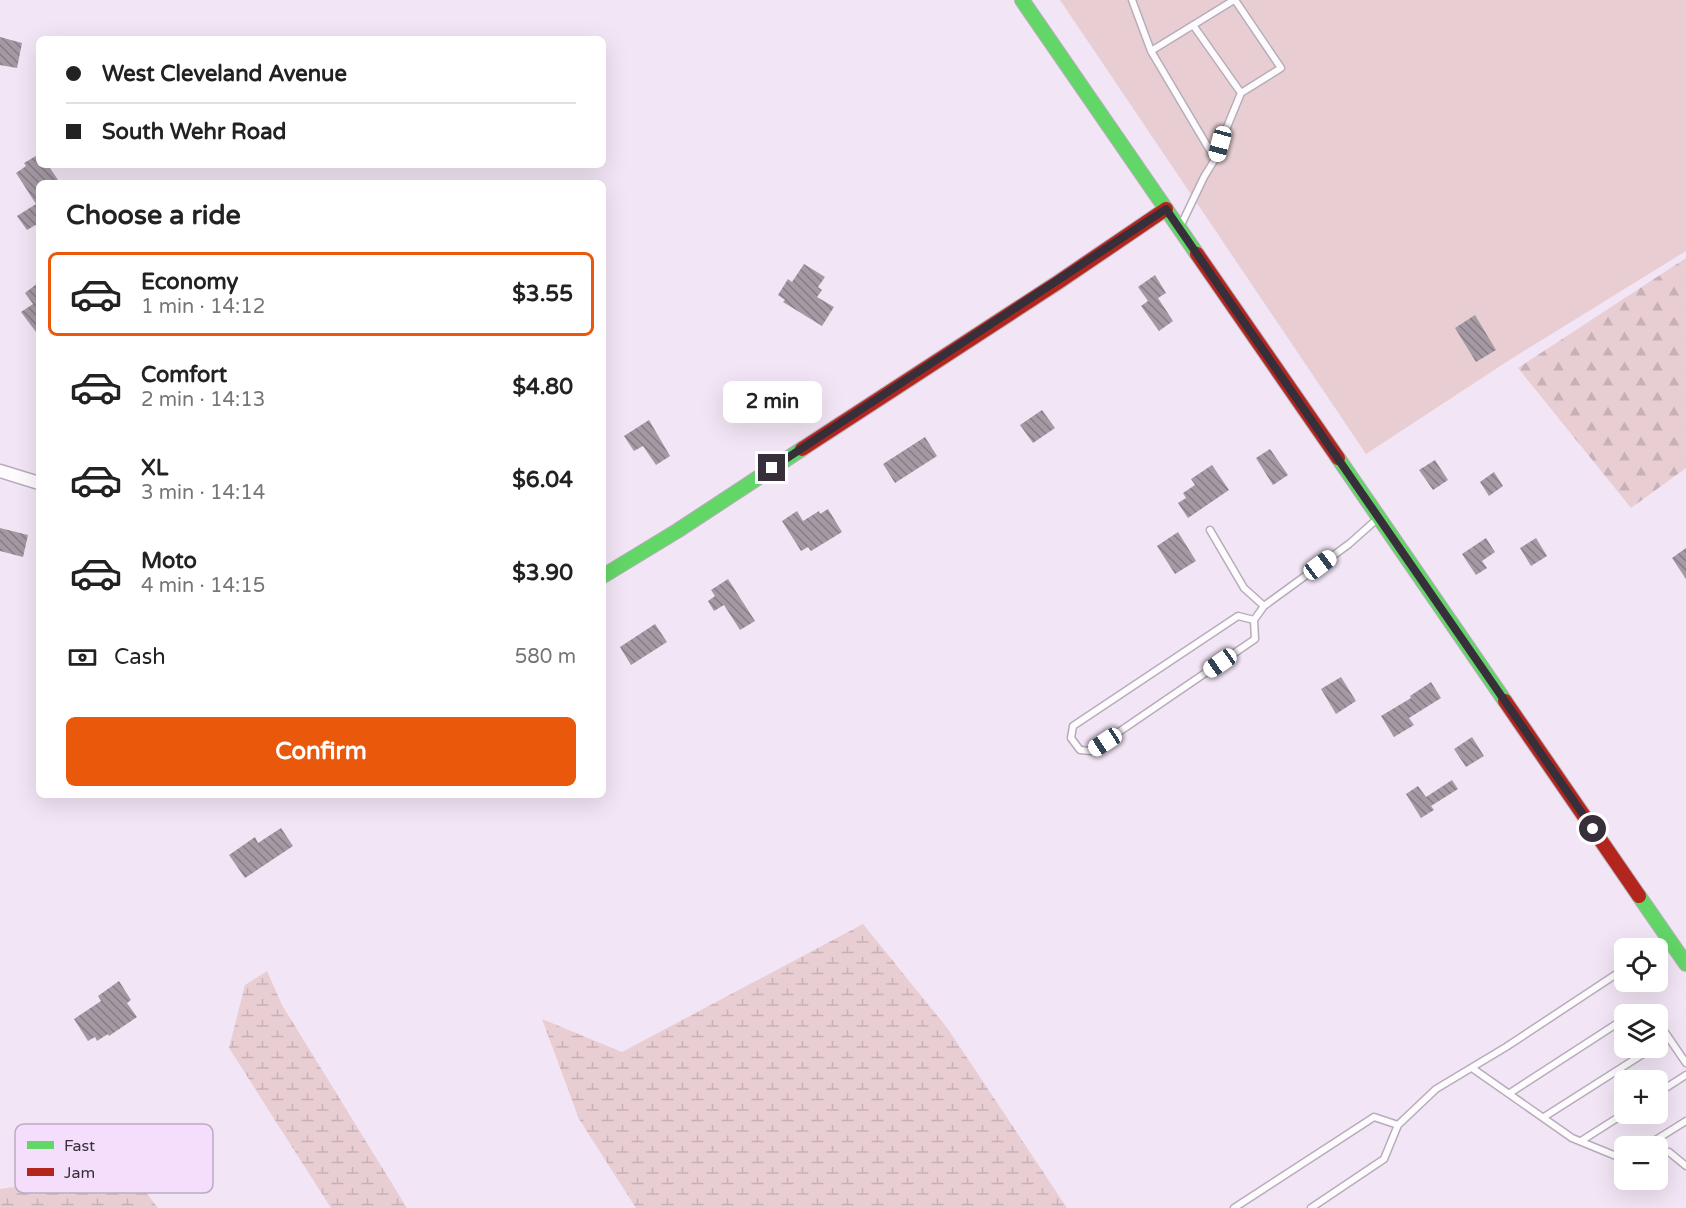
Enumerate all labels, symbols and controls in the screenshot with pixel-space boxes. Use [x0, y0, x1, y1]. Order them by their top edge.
text: West Cleveland Avenue [102, 61, 347, 87]
text: South Wehr Road [102, 119, 286, 145]
car [1207, 124, 1233, 164]
text: Choose a ride [66, 199, 241, 232]
icon: car [69, 267, 123, 321]
text: Economy [141, 269, 238, 295]
text: $3.55 [512, 281, 573, 307]
text: 1 min · 14:12 [141, 295, 265, 319]
icon: car [69, 360, 123, 414]
text: Comfort [141, 362, 227, 388]
text: $4.80 [512, 374, 573, 400]
callout: 2 min [722, 381, 822, 423]
text: 2 min · 14:13 [141, 388, 265, 412]
text: 2 min [746, 390, 799, 414]
icon: car [69, 453, 123, 507]
route end [758, 454, 785, 481]
text: XL [141, 455, 168, 481]
text: $6.04 [512, 467, 573, 493]
text: 3 min · 14:14 [141, 481, 265, 505]
icon: car [69, 546, 123, 600]
car [1300, 547, 1340, 583]
text: Moto [141, 548, 197, 574]
text: $3.90 [512, 560, 573, 586]
text: 4 min · 14:15 [141, 574, 265, 598]
icon: cash [66, 641, 99, 674]
text: Cash [114, 644, 166, 670]
text: 580 m [515, 645, 576, 669]
car [1200, 645, 1240, 681]
button: Confirm [66, 717, 576, 786]
car [1085, 725, 1125, 759]
route start [1579, 815, 1606, 842]
map controls [1614, 938, 1668, 1190]
button: locate [1614, 938, 1668, 992]
button: layers [1614, 1004, 1668, 1058]
button: + [1614, 1070, 1668, 1124]
legend [15, 1124, 213, 1193]
text: Fast [64, 1136, 95, 1156]
button: − [1614, 1136, 1668, 1190]
text: Jam [64, 1163, 95, 1183]

